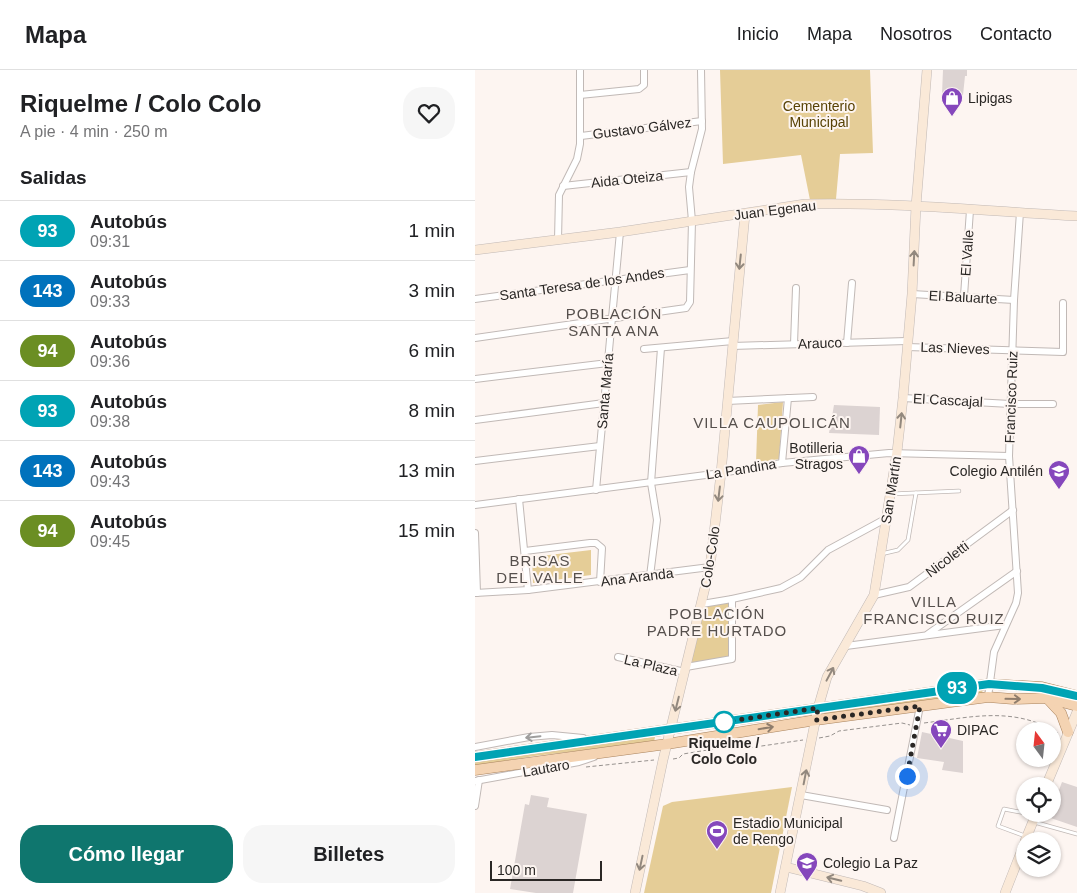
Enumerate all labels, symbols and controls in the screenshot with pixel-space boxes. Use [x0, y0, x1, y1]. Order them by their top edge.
text: Mapa [25, 21, 86, 48]
text: Inicio [737, 24, 779, 44]
text: Mapa [807, 24, 852, 44]
text: Nosotros [880, 24, 952, 44]
text: Contacto [980, 24, 1052, 44]
shop icon: Lipigas [940, 86, 964, 117]
button: heart [403, 87, 455, 139]
text: Riquelme / Colo Colo [20, 90, 261, 117]
place label: Lipigas [968, 90, 1012, 106]
park label: Cementerio Municipal [783, 98, 855, 130]
street label: Gustavo Gálvez [592, 114, 692, 142]
text: A pie · 4 min · 250 m [20, 123, 168, 140]
text: Salidas [20, 167, 87, 188]
street label: Aida Oteiza [590, 167, 664, 191]
street label: Juan Egenau [733, 197, 817, 223]
text: Autobús [90, 211, 167, 232]
text: 1 min [409, 220, 455, 241]
text: 93 [37, 221, 58, 241]
street label: El Valle [957, 229, 977, 277]
text: 09:31 [90, 233, 130, 250]
one-way arrow [909, 250, 918, 266]
one-way arrow [736, 254, 745, 270]
street label: Santa Teresa de los Andes [499, 265, 665, 303]
text: Autobús [90, 271, 167, 292]
text: 3 min [409, 280, 455, 301]
text: 143 [32, 281, 63, 301]
street label: El Baluarte [928, 287, 998, 307]
text: 09:33 [90, 293, 130, 310]
district label: POBLACIÓN SANTA ANA [566, 305, 662, 339]
text: Autobús [90, 331, 167, 352]
street label: Arauco [798, 334, 843, 352]
street label: Las Nieves [920, 339, 990, 357]
text: 6 min [409, 340, 455, 361]
text: 94 [37, 341, 58, 361]
street label: Francisco Ruiz [1001, 350, 1021, 444]
street label: Santa María [594, 352, 616, 430]
text: 09:36 [90, 353, 130, 370]
street label: El Cascajal [913, 390, 983, 410]
text: Autobús [90, 391, 167, 412]
text: 8 min [409, 400, 455, 421]
text: 93 [37, 401, 58, 421]
one-way arrow [896, 412, 906, 428]
text: 09:38 [90, 413, 130, 430]
district label: VILLA CAUPOLICÁN [693, 414, 851, 431]
place label: Botilleria Stragos [789, 440, 843, 472]
shop icon: Botilleria Stragos [847, 444, 871, 475]
text: Autobús [90, 451, 167, 472]
street label: San Martín [878, 455, 904, 525]
street label: La Pandina [705, 456, 777, 482]
school or university icon: Colegio Antilén [1047, 459, 1071, 490]
text: 13 min [398, 460, 455, 481]
text: 143 [32, 461, 63, 481]
place label: Colegio Antilén [950, 463, 1043, 479]
text: 09:43 [90, 473, 130, 490]
one-way arrow [714, 485, 724, 501]
text: Autobús [90, 511, 167, 532]
text: 15 min [398, 520, 455, 541]
text: 94 [37, 521, 58, 541]
street label: Colo-Colo [697, 525, 723, 589]
text: 09:45 [90, 533, 130, 550]
street label: Nicoletti [922, 538, 972, 580]
district label: BRISAS DEL VALLE [496, 552, 584, 586]
street label: Ana Aranda [600, 565, 675, 589]
district label: VILLA FRANCISCO RUIZ [863, 593, 1005, 627]
district label: POBLACIÓN PADRE HURTADO [647, 605, 787, 639]
street label: La Plaza [623, 651, 680, 679]
one-way arrow [825, 666, 835, 681]
line badge: 93 [935, 672, 979, 704]
text: 93 [947, 678, 967, 698]
one-way arrow [1005, 694, 1021, 703]
one-way arrow [671, 696, 681, 712]
marker: Riquelme / Colo Colo [713, 711, 735, 733]
supermarket icon: DIPAC [929, 718, 953, 749]
place label: DIPAC [957, 722, 999, 738]
north arrow [1016, 722, 1061, 768]
map controls [1016, 722, 1061, 877]
one-way arrow [757, 723, 773, 733]
one-way arrow [525, 732, 541, 742]
place label: Riquelme / Colo Colo [689, 735, 760, 767]
street label: Lautaro [521, 756, 571, 780]
your location [895, 764, 920, 789]
one-way arrow [800, 769, 810, 785]
button: locate [1016, 777, 1061, 822]
place label: Estadio Municipal de Rengo [733, 815, 843, 847]
sports icon: Estadio Municipal de Rengo [705, 819, 729, 850]
button: Cómo llegar [20, 825, 233, 883]
button: Billetes [243, 825, 455, 883]
button: layers [1016, 832, 1061, 877]
school or university icon: Colegio La Paz [795, 851, 819, 882]
one-way arrow [636, 854, 645, 870]
place label: Colegio La Paz [823, 855, 918, 871]
scale bar [490, 858, 603, 881]
text: 100 m [497, 862, 536, 878]
one-way arrow [827, 874, 843, 883]

